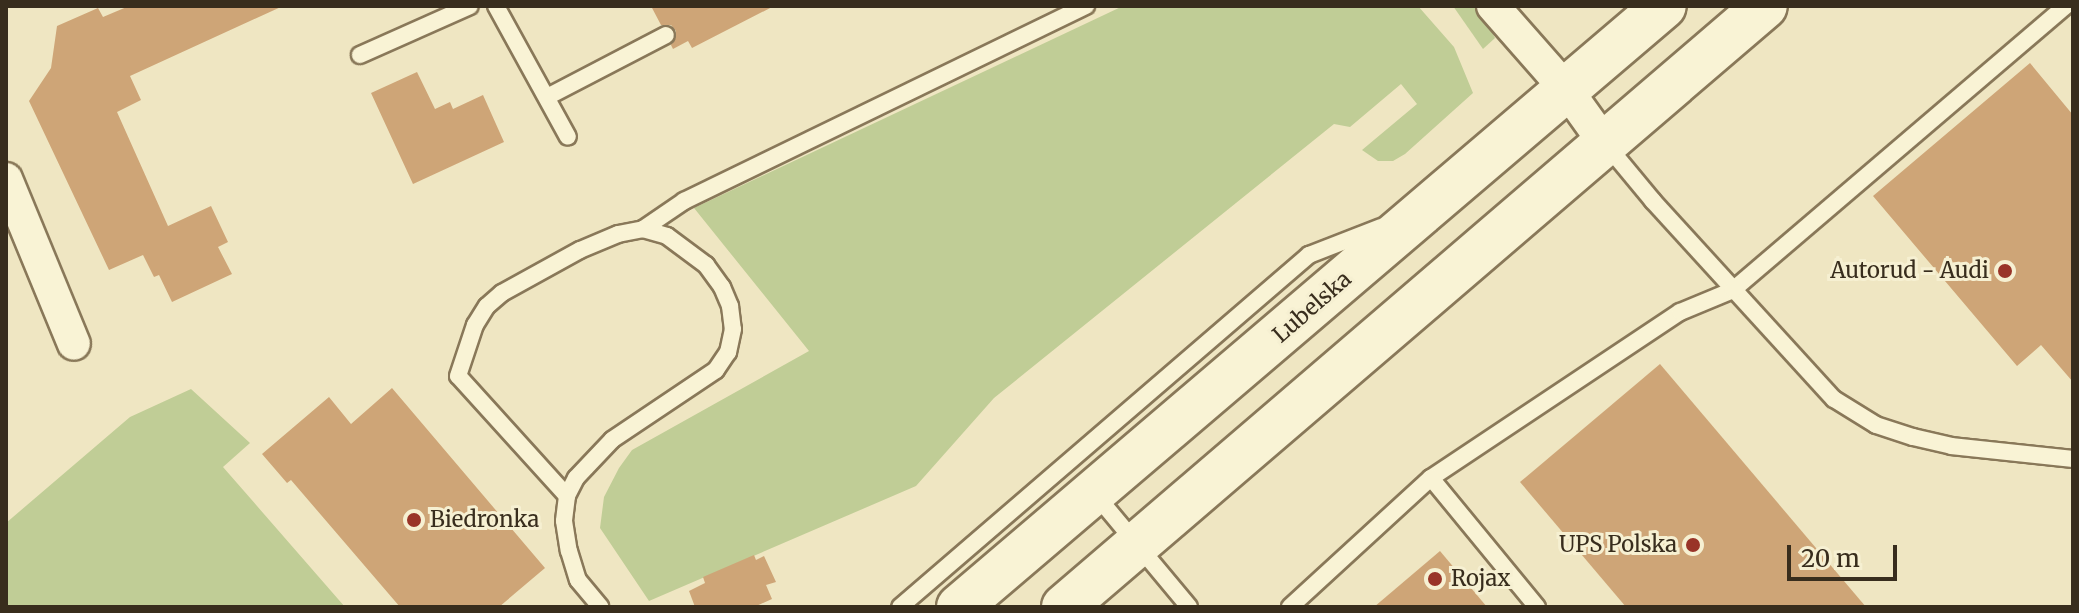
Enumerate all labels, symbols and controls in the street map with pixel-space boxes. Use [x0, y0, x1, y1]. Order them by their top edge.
place label: Autorud - Audi [1830, 258, 1989, 284]
marker: Autorud - Audi [1996, 262, 2014, 280]
street label: Lubelska [1267, 266, 1357, 348]
place label: Biedronka [430, 507, 539, 533]
marker: Biedronka [405, 511, 423, 529]
scale bar [1791, 529, 1901, 579]
place label: UPS Polska [1559, 532, 1677, 558]
marker: UPS Polska [1684, 536, 1702, 554]
text: 20 m [1801, 543, 1860, 574]
place label: Rojax [1451, 566, 1510, 592]
marker: Rojax [1426, 570, 1444, 588]

